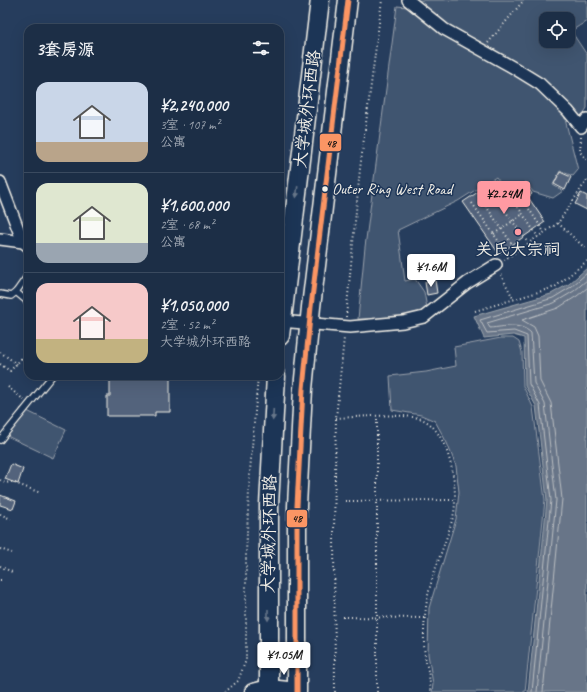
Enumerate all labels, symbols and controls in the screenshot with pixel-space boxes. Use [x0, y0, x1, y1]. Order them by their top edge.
map controls [539, 12, 575, 48]
button: locate [539, 12, 575, 48]
icon: filters [250, 37, 272, 59]
text: 3套房源 [36, 39, 95, 60]
street label: 大学城外环西路 [289, 49, 325, 169]
text: ¥2,240,000 [160, 95, 228, 116]
icon: home [68, 98, 116, 146]
text: 3室 · 107 m² [160, 117, 220, 133]
line badge: 48 [319, 133, 342, 152]
text: 公寓 [160, 134, 186, 150]
text: 48 [326, 136, 338, 150]
place label: Outer Ring West Road [332, 179, 455, 199]
pin: ¥2.24M [471, 181, 537, 215]
marker: Outer Ring West Road [320, 184, 330, 194]
one-way arrow [294, 186, 300, 198]
text: ¥2.24M [486, 186, 522, 202]
text: ¥1,600,000 [160, 195, 228, 216]
icon: home [68, 199, 116, 247]
text: 2室 · 68 m² [160, 217, 214, 233]
marker: 关氏大宗祠 [513, 227, 523, 237]
text: 公寓 [160, 234, 186, 250]
place label: 关氏大宗祠 [476, 239, 561, 260]
pin: ¥1.6M [403, 254, 459, 288]
text: ¥1.6M [416, 259, 446, 275]
text: ¥1,050,000 [160, 295, 228, 316]
icon: home [68, 299, 116, 347]
text: 2室 · 52 m² [160, 317, 214, 333]
text: 大学城外环西路 [160, 334, 251, 350]
one-way arrow [270, 409, 277, 421]
street label: 大学城外环西路 [257, 474, 281, 594]
line badge: 48 [286, 509, 308, 528]
text: 48 [292, 511, 304, 525]
one-way arrow [265, 609, 271, 622]
pin: ¥1.05M [251, 642, 317, 676]
text: ¥1.05M [266, 647, 302, 663]

